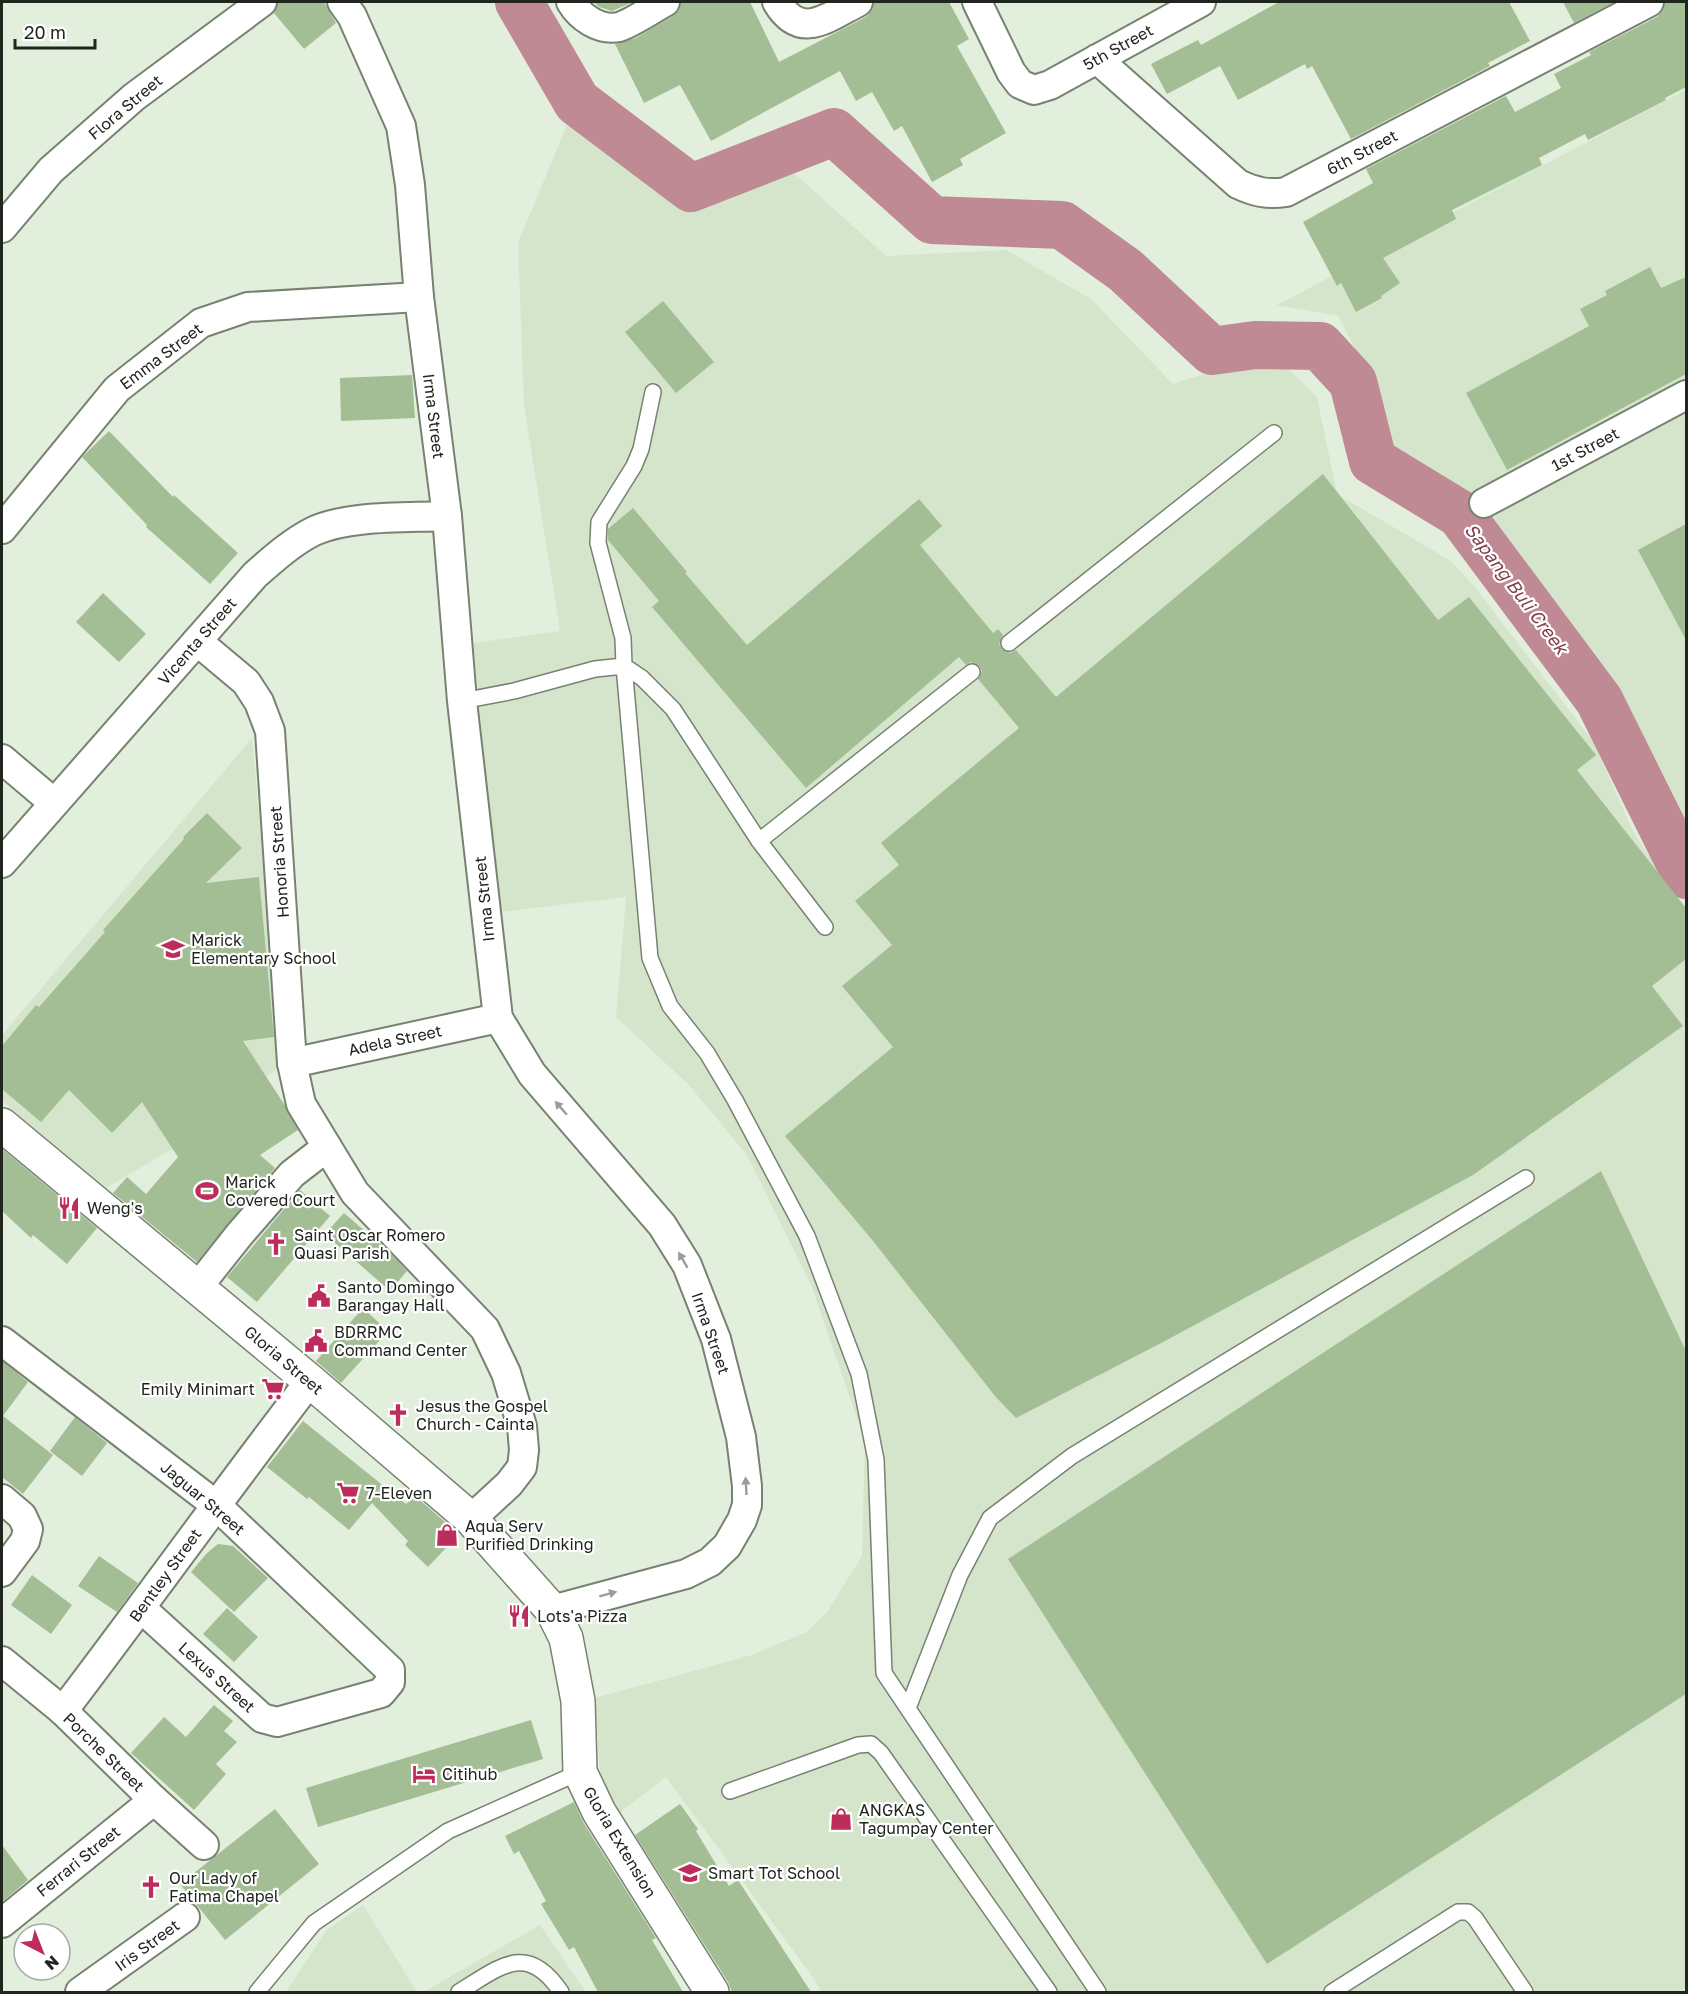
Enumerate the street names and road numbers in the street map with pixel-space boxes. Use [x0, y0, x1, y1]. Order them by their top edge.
street label: 5th Street [1080, 20, 1156, 74]
street label: Flora Street [84, 70, 166, 144]
street label: 6th Street [1323, 125, 1401, 179]
street label: Emma Street [116, 318, 206, 394]
street label: Irma Street [419, 372, 449, 460]
street label: 1st Street [1548, 423, 1622, 475]
street label: Vicenta Street [154, 593, 240, 689]
street label: Honoria Street [265, 805, 293, 919]
street label: Irma Street [470, 855, 498, 943]
street label: Adela Street [346, 1020, 444, 1060]
street label: Irma Street [688, 1289, 734, 1377]
street label: Gloria Street [241, 1321, 327, 1399]
street label: Jaguar Street [157, 1457, 249, 1539]
street label: Bentley Street [124, 1524, 206, 1626]
street label: Lexus Street [175, 1637, 259, 1717]
street label: Porche Street [59, 1708, 149, 1796]
street label: Gloria Extension [579, 1783, 661, 1901]
street label: Ferrari Street [32, 1821, 124, 1901]
street label: Iris Street [111, 1915, 183, 1975]

